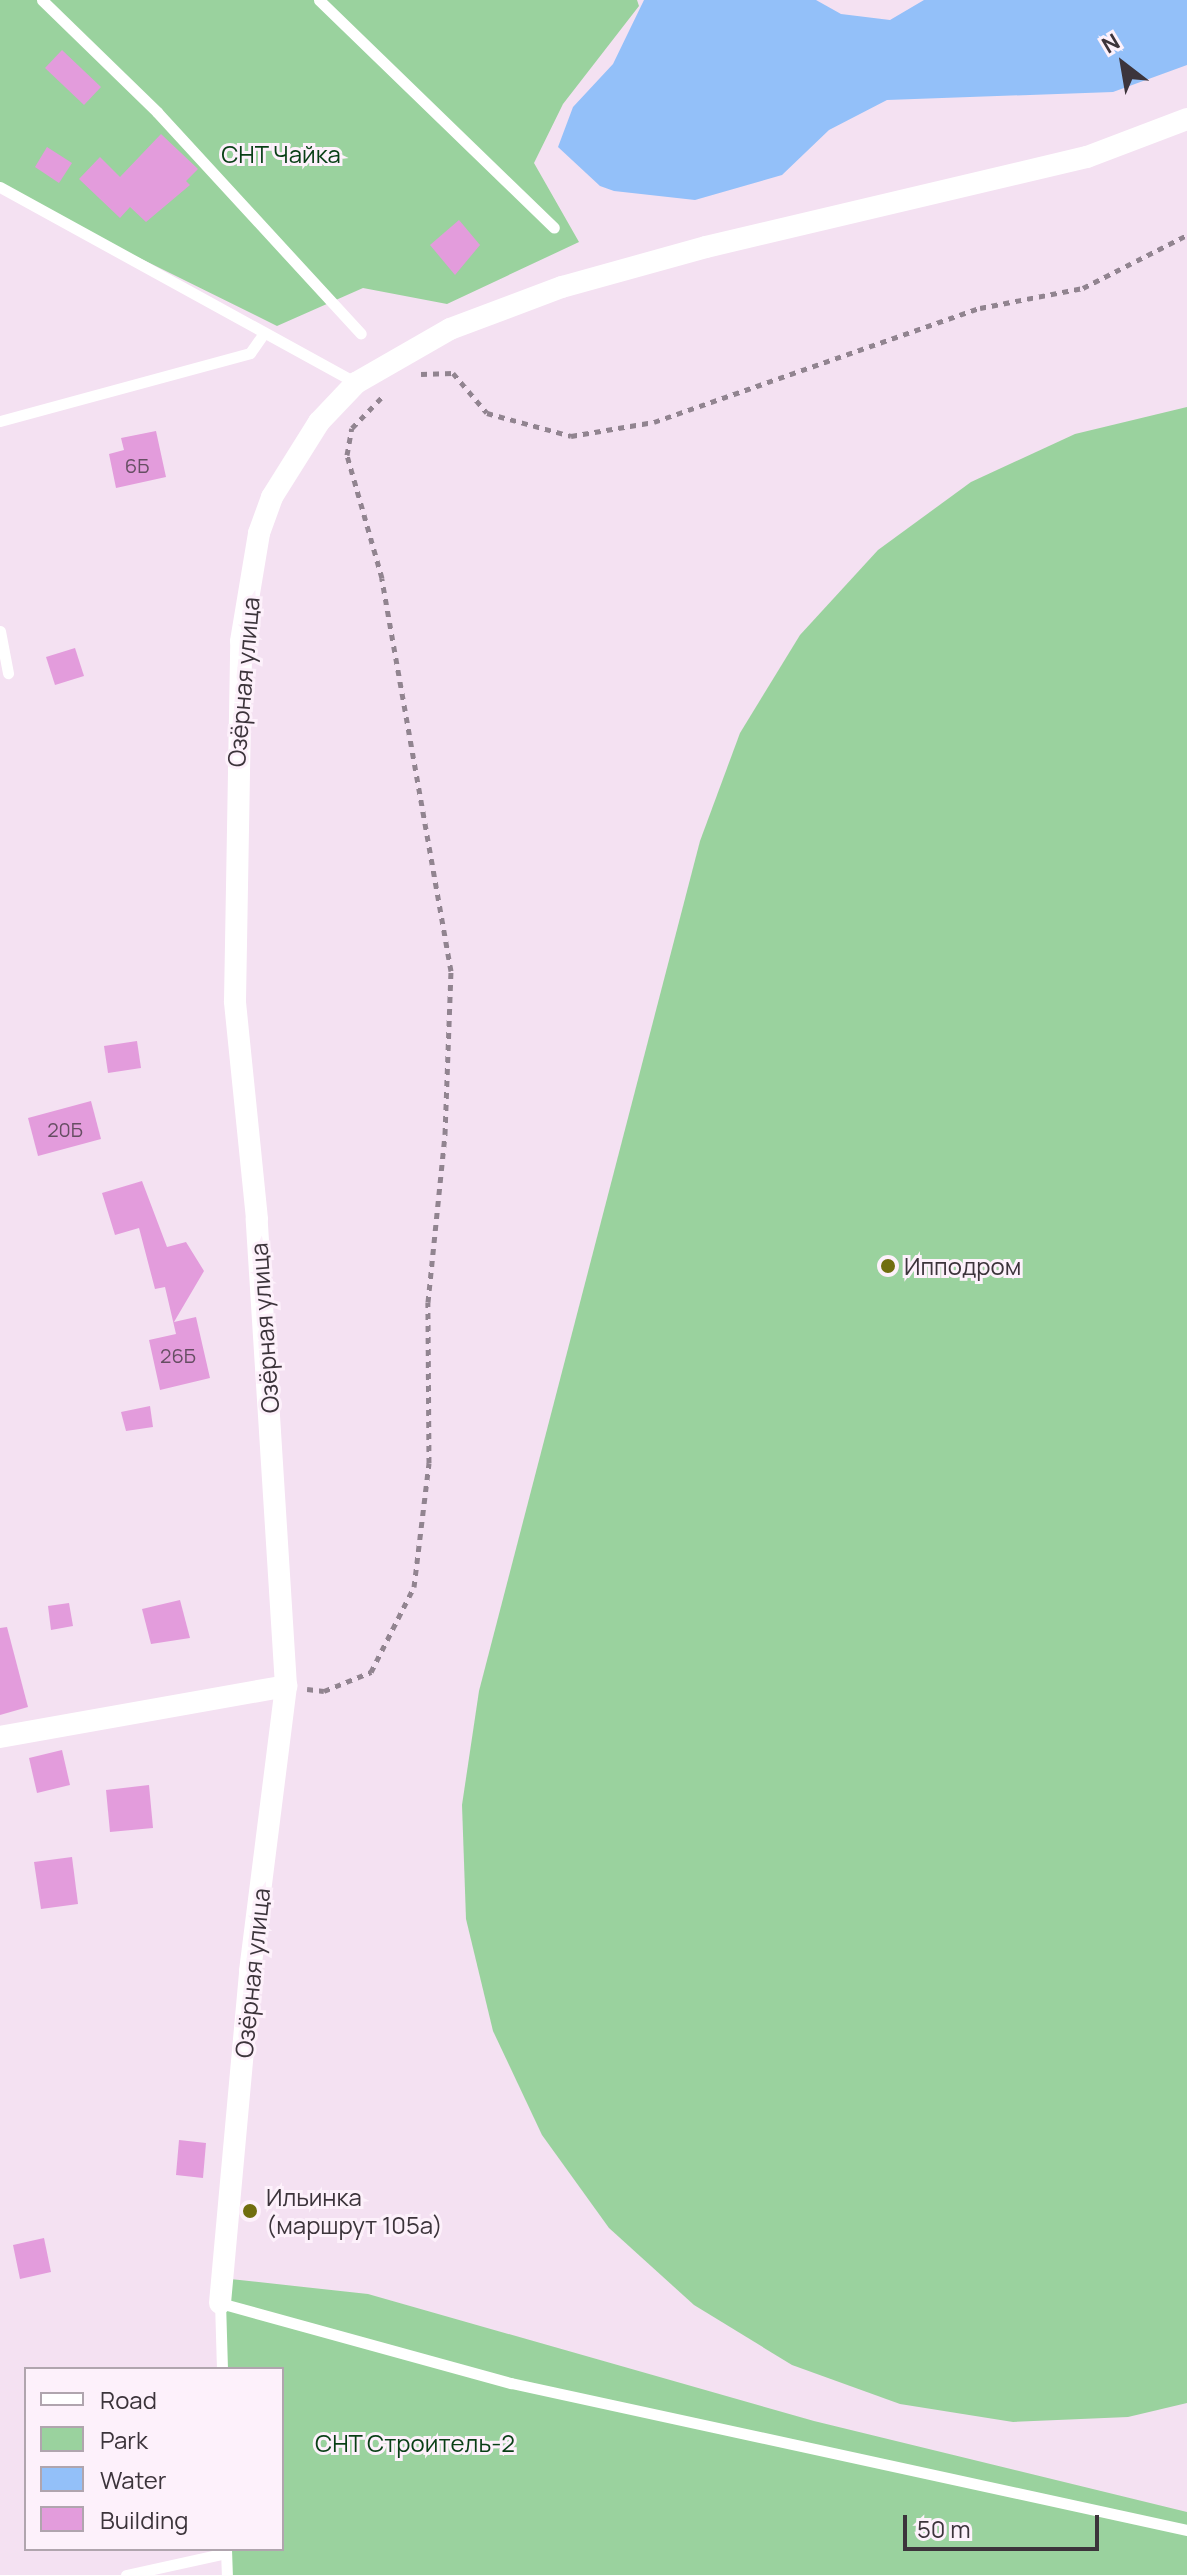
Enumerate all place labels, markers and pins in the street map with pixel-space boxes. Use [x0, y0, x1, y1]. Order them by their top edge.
place label: Ипподром [904, 1252, 1021, 1280]
marker: Ипподром [879, 1257, 897, 1275]
place label: Ильинка (маршрут 105а) [266, 2183, 443, 2239]
marker: Ильинка (маршрут 105а) [241, 2202, 259, 2220]

